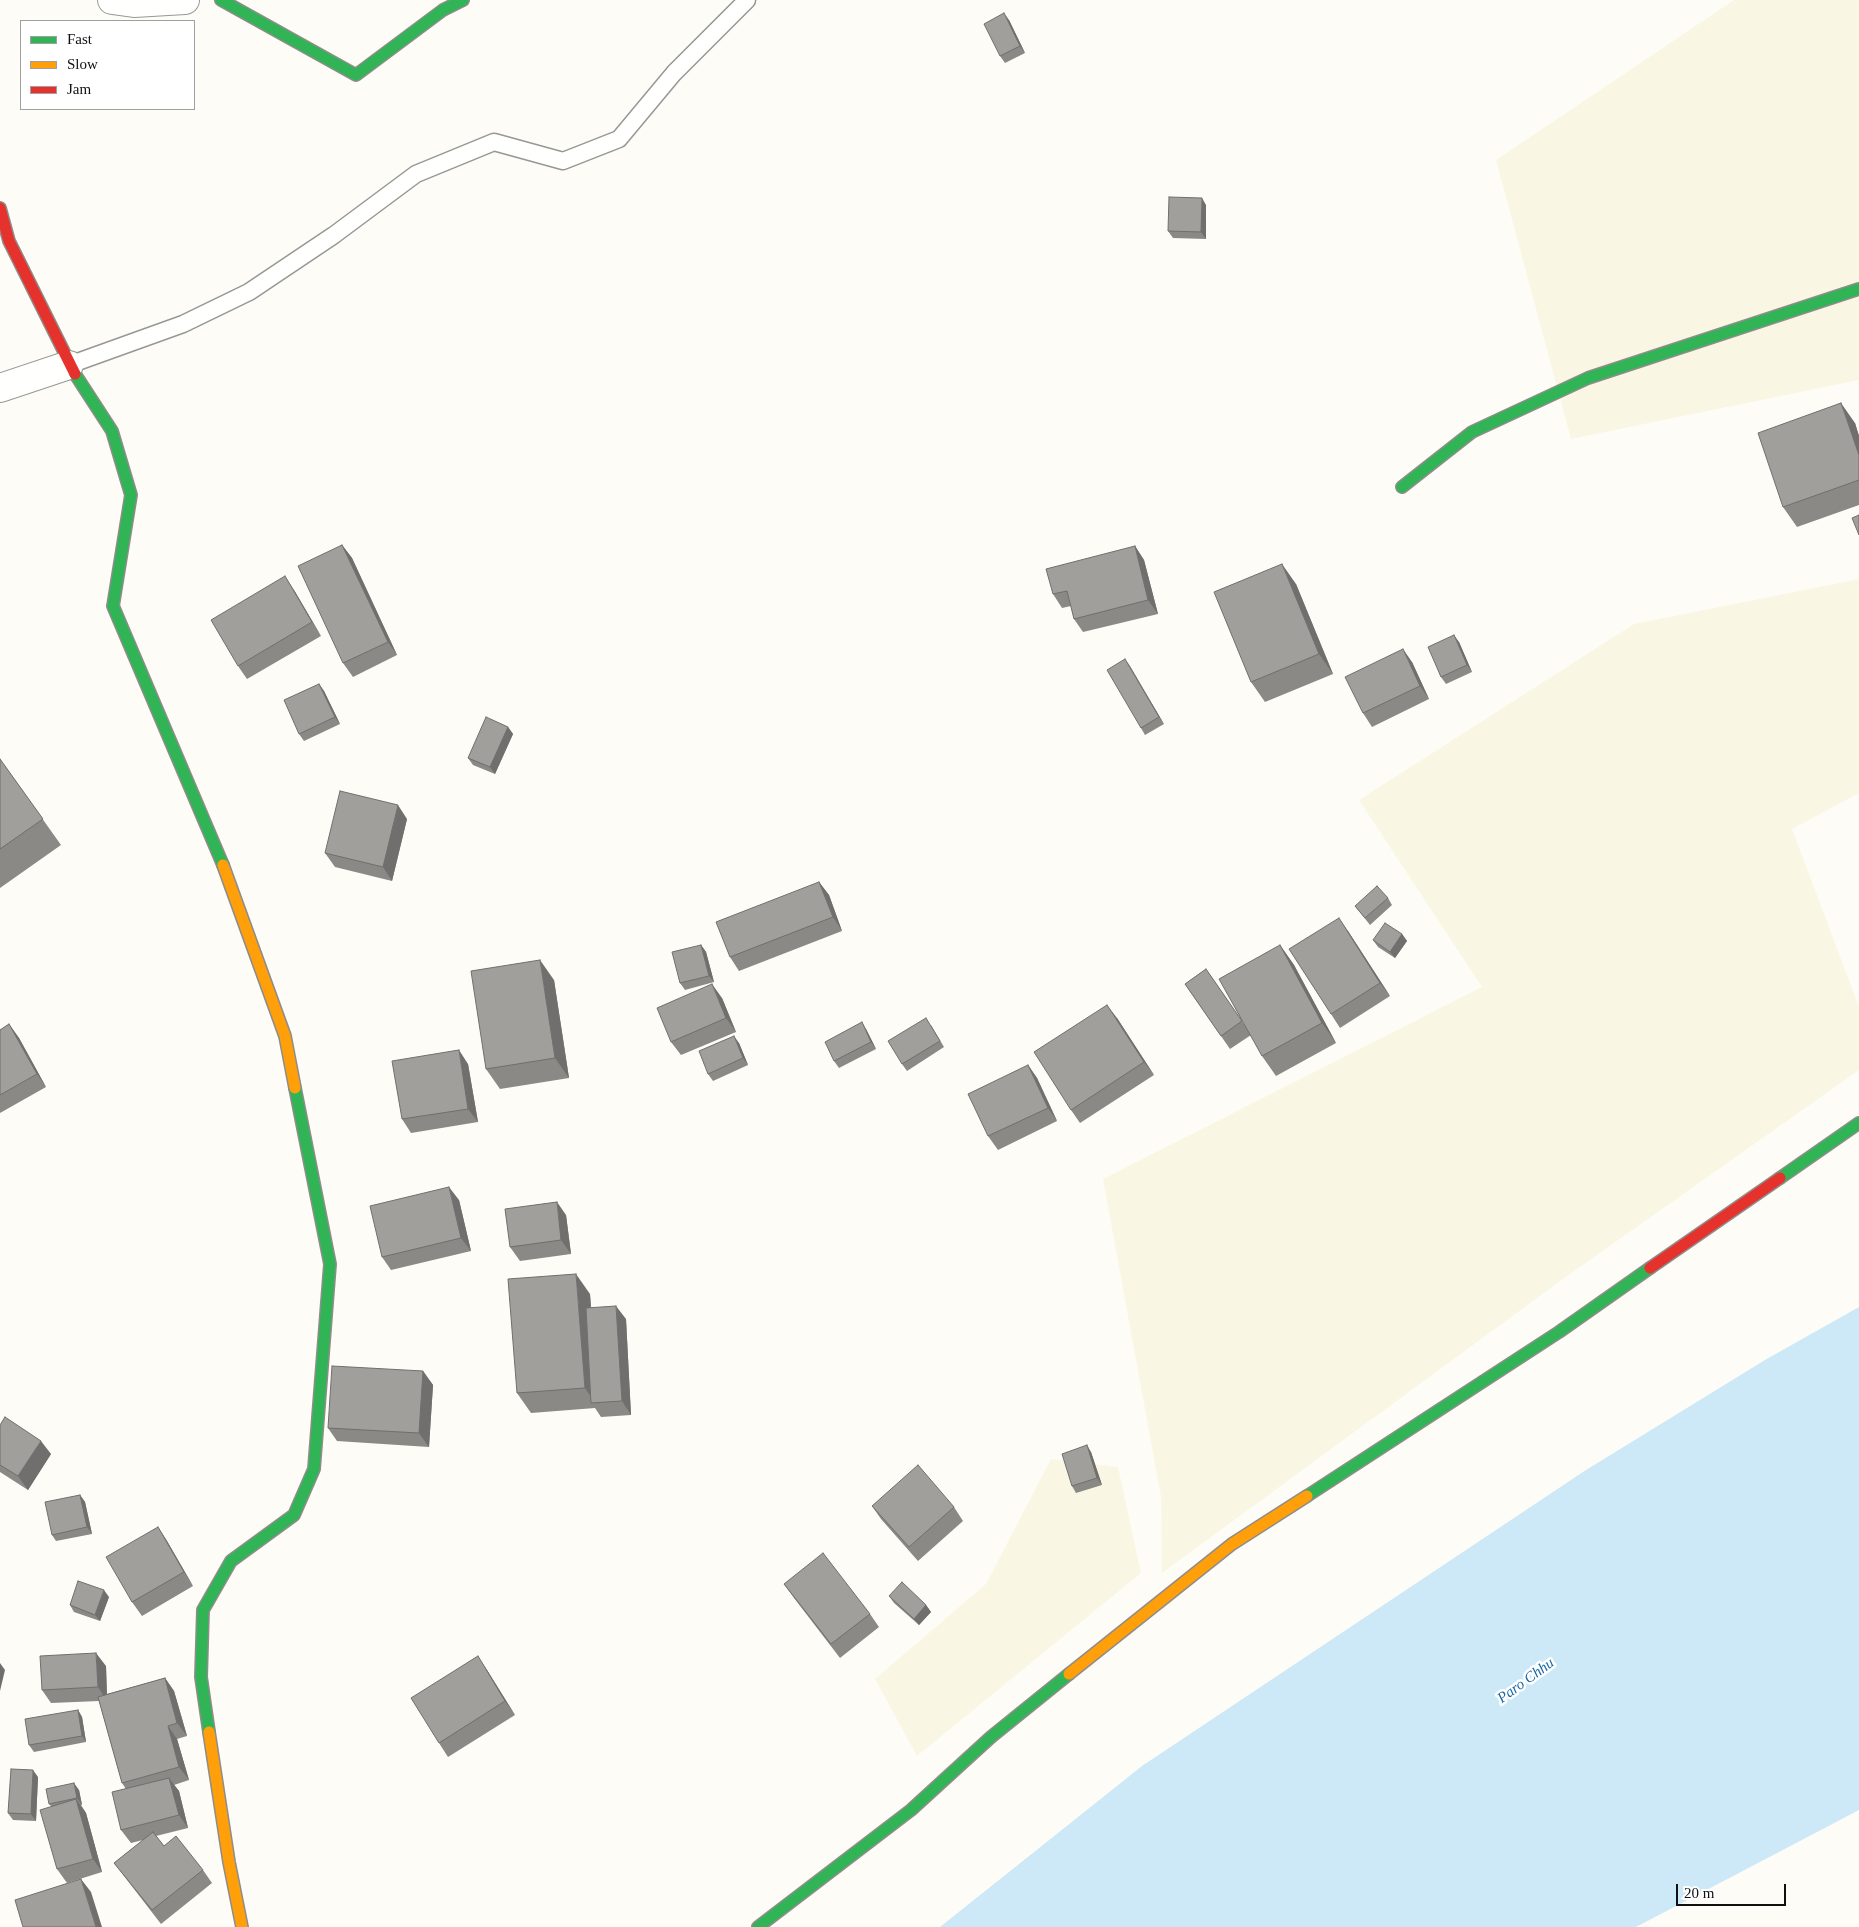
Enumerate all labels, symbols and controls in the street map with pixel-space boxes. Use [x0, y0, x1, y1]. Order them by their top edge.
legend [20, 20, 195, 110]
text: Fast [67, 31, 92, 47]
text: Slow [67, 56, 98, 72]
text: Jam [67, 81, 91, 97]
water label: Paro Chhu [1494, 1654, 1558, 1708]
scale bar [1679, 1874, 1789, 1906]
text: 20 m [1684, 1885, 1714, 1901]

